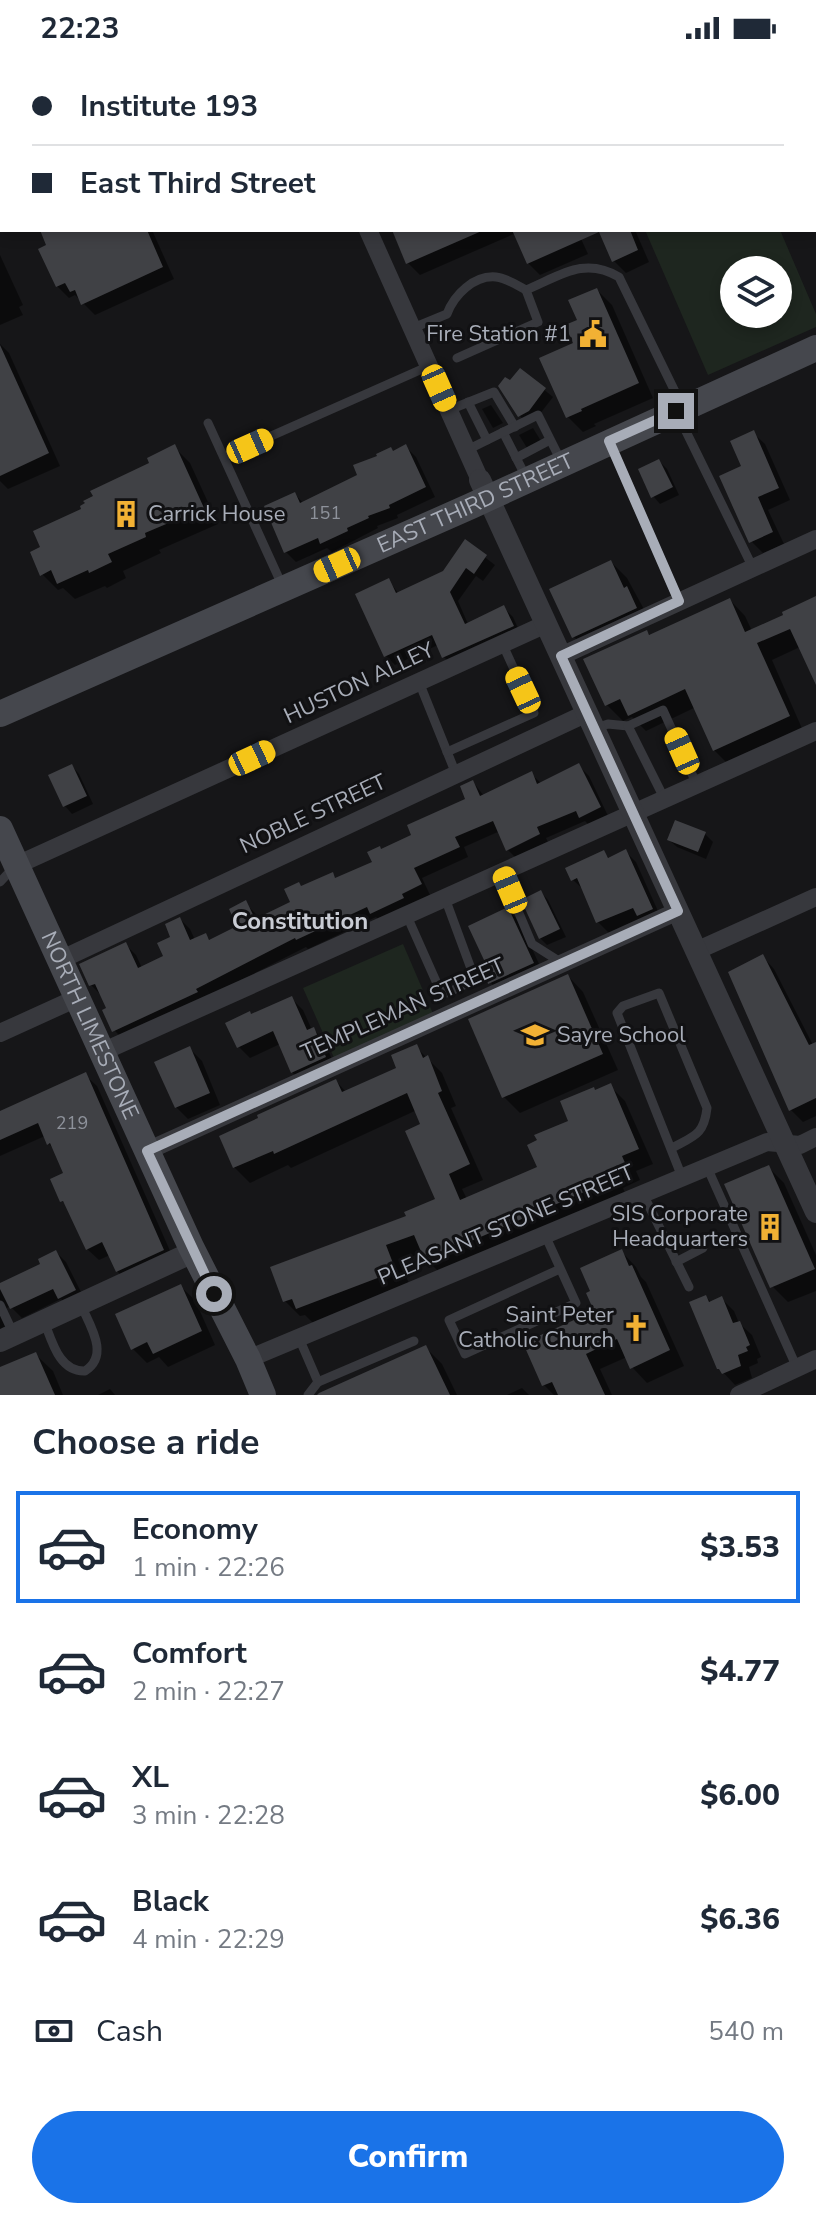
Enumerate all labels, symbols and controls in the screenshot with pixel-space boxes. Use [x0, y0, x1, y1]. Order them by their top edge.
text: 22:23 [40, 8, 119, 49]
text: Institute 193 [80, 86, 258, 127]
text: East Third Street [80, 163, 316, 204]
map controls [720, 256, 792, 328]
button: layers [720, 256, 792, 328]
place label: Fire Station #1 [426, 319, 571, 349]
public building icon: Fire Station #1 [578, 319, 608, 349]
car [418, 361, 460, 415]
route end [658, 393, 694, 429]
car [223, 425, 277, 467]
street label: EAST THIRD STREET [372, 446, 579, 561]
building icon: Carrick House [111, 499, 141, 529]
place label: Carrick House [148, 499, 285, 529]
house number: 151 [309, 501, 341, 525]
car [310, 544, 364, 586]
street label: HUSTON ALLEY [279, 635, 440, 731]
car [502, 663, 544, 717]
car [661, 724, 703, 778]
car [225, 737, 279, 779]
street label: NOBLE STREET [235, 767, 392, 861]
car [490, 863, 530, 917]
district label: Constitution [232, 905, 368, 937]
street label: NORTH LIMESTONE [34, 927, 146, 1124]
street label: TEMPLEMAN STREET [296, 950, 510, 1067]
school or university icon: Sayre School [520, 1020, 550, 1050]
place label: Sayre School [557, 1020, 686, 1050]
house number: 219 [56, 1111, 88, 1135]
street label: PLEASANT STONE STREET [373, 1157, 640, 1293]
place label: SIS Corporate Headquarters [612, 1199, 748, 1254]
building icon: SIS Corporate Headquarters [755, 1212, 785, 1242]
route start [196, 1276, 232, 1312]
place label: Saint Peter Catholic Church [458, 1300, 614, 1355]
church icon: Saint Peter Catholic Church [621, 1313, 651, 1343]
text: Choose a ride [32, 1418, 260, 1467]
text: Economy [132, 1509, 258, 1550]
icon: car [36, 1511, 108, 1583]
text: $3.53 [700, 1527, 780, 1568]
text: 1 min · 22:26 [132, 1550, 285, 1585]
text: Comfort [132, 1633, 247, 1674]
icon: car [36, 1635, 108, 1707]
text: $4.77 [700, 1651, 780, 1692]
text: 2 min · 22:27 [132, 1674, 285, 1709]
text: XL [132, 1757, 169, 1798]
icon: car [36, 1759, 108, 1831]
text: $6.00 [700, 1775, 780, 1816]
text: 3 min · 22:28 [132, 1798, 285, 1833]
text: Black [132, 1881, 209, 1922]
icon: car [36, 1883, 108, 1955]
text: $6.36 [700, 1899, 780, 1940]
text: 4 min · 22:29 [132, 1922, 285, 1957]
icon: cash [32, 2009, 76, 2053]
text: Cash [96, 2011, 163, 2052]
text: 540 m [708, 2014, 784, 2049]
button: Confirm [32, 2111, 784, 2203]

